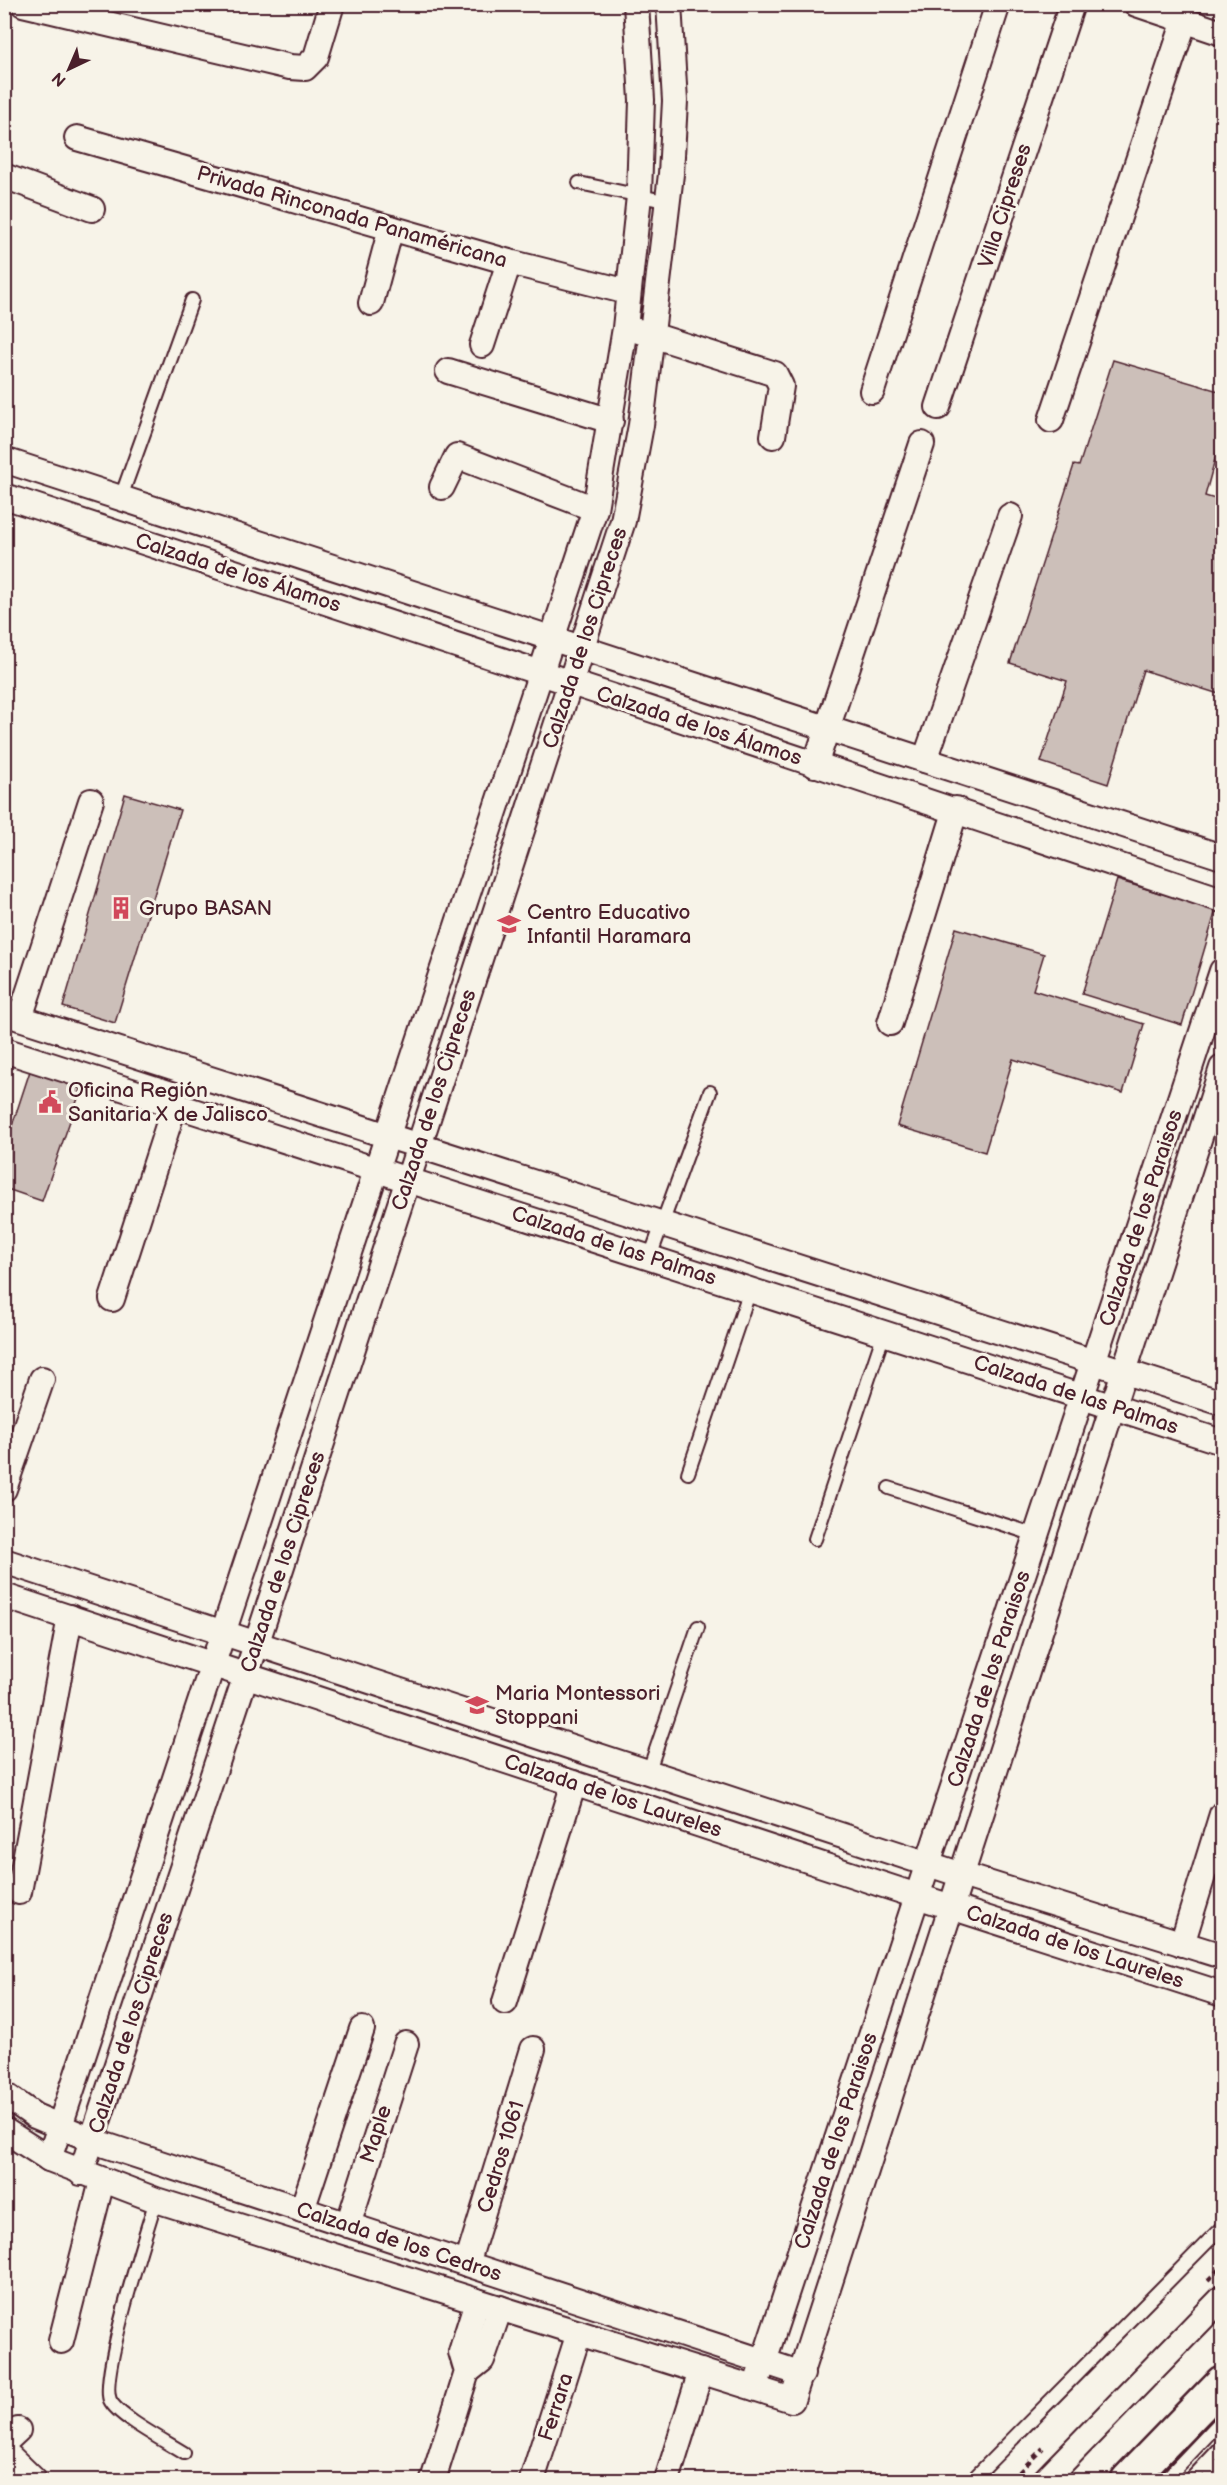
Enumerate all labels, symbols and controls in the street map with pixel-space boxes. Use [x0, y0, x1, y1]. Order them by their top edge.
north arrow [39, 39, 99, 99]
text: N [49, 68, 71, 90]
street label: Villa Cipreses [973, 141, 1037, 271]
street label: Privada Rinconada Panaméricana [194, 161, 510, 273]
street label: Calzada de los Cipreces [537, 524, 633, 752]
street label: Calzada de los Álamos [132, 528, 344, 618]
street label: Calzada de los Álamos [593, 681, 805, 771]
building icon: Grupo BASAN [108, 895, 134, 921]
place label: Grupo BASAN [139, 896, 272, 921]
place label: Centro Educativo Infantil Haramara [527, 900, 691, 949]
school or university icon: Centro Educativo Infantil Haramara [496, 911, 522, 937]
street label: Calzada de los Cipreces [386, 986, 482, 1214]
place label: Oficina Región Sanitaria X de Jalisco [68, 1078, 268, 1127]
public building icon: Oficina Región Sanitaria X de Jalisco [37, 1089, 63, 1115]
street label: Calzada de los Paraisos [1094, 1106, 1188, 1330]
street label: Calzada de las Palmas [508, 1201, 720, 1291]
street label: Calzada de las Palmas [970, 1350, 1182, 1440]
street label: Calzada de los Cipreces [235, 1448, 331, 1676]
street label: Calzada de los Paraisos [942, 1567, 1036, 1791]
place label: Maria Montessori Stoppani [495, 1681, 660, 1730]
school or university icon: Maria Montessori Stoppani [464, 1692, 490, 1718]
street label: Calzada de los Laureles [501, 1749, 725, 1843]
street label: Calzada de los Laureles [963, 1900, 1187, 1994]
street label: Calzada de los Cipreces [83, 1909, 179, 2137]
street label: Calzada de los Paraisos [789, 2029, 883, 2253]
street label: Cedros 1061 [472, 2098, 530, 2216]
street label: Maple [355, 2102, 397, 2166]
street label: Calzada de los Cedros [293, 2197, 505, 2287]
street label: Ferrara [533, 2370, 579, 2444]

